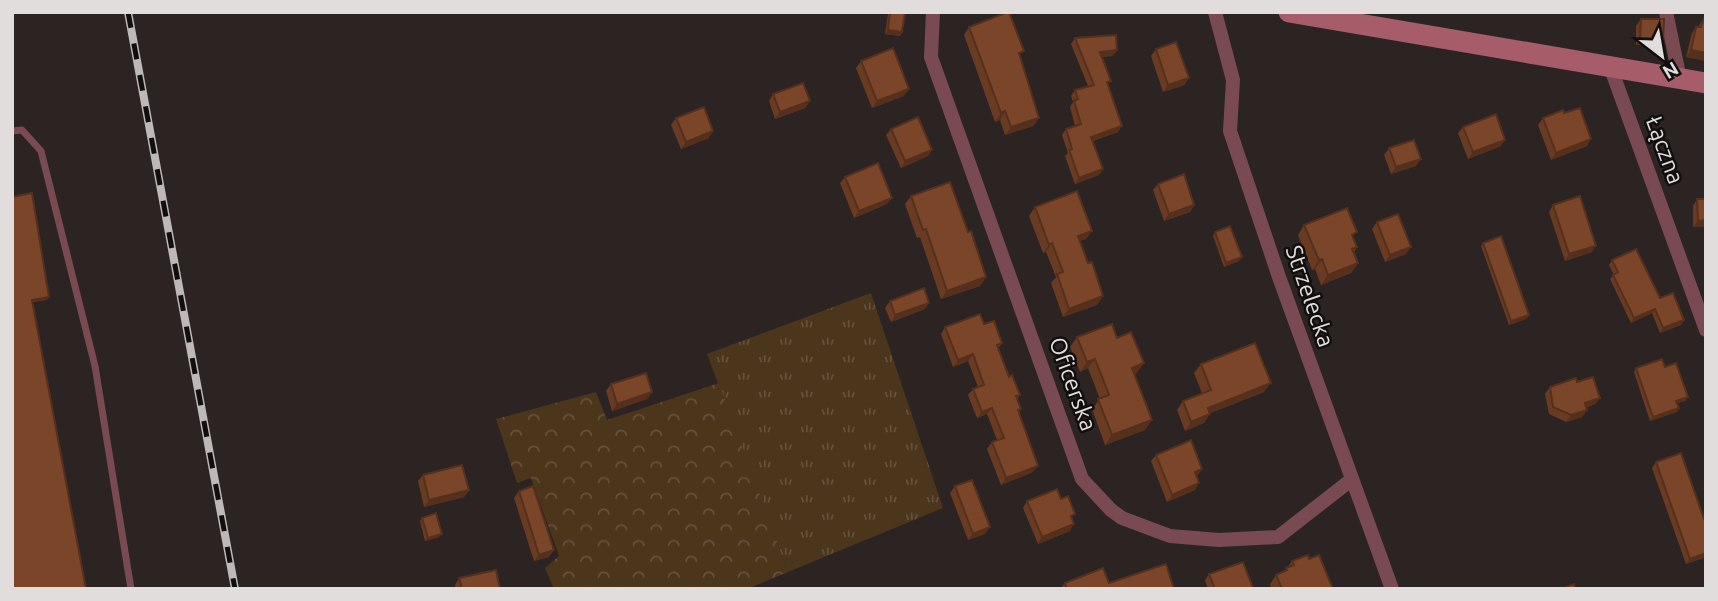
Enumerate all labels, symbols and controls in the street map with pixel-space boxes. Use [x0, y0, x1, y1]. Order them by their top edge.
north arrow [1627, 21, 1697, 91]
text: N [1659, 57, 1683, 84]
street label: Łączna [1642, 113, 1689, 187]
street label: Strzelecka [1281, 242, 1340, 350]
street label: Oficerska [1045, 334, 1102, 434]

